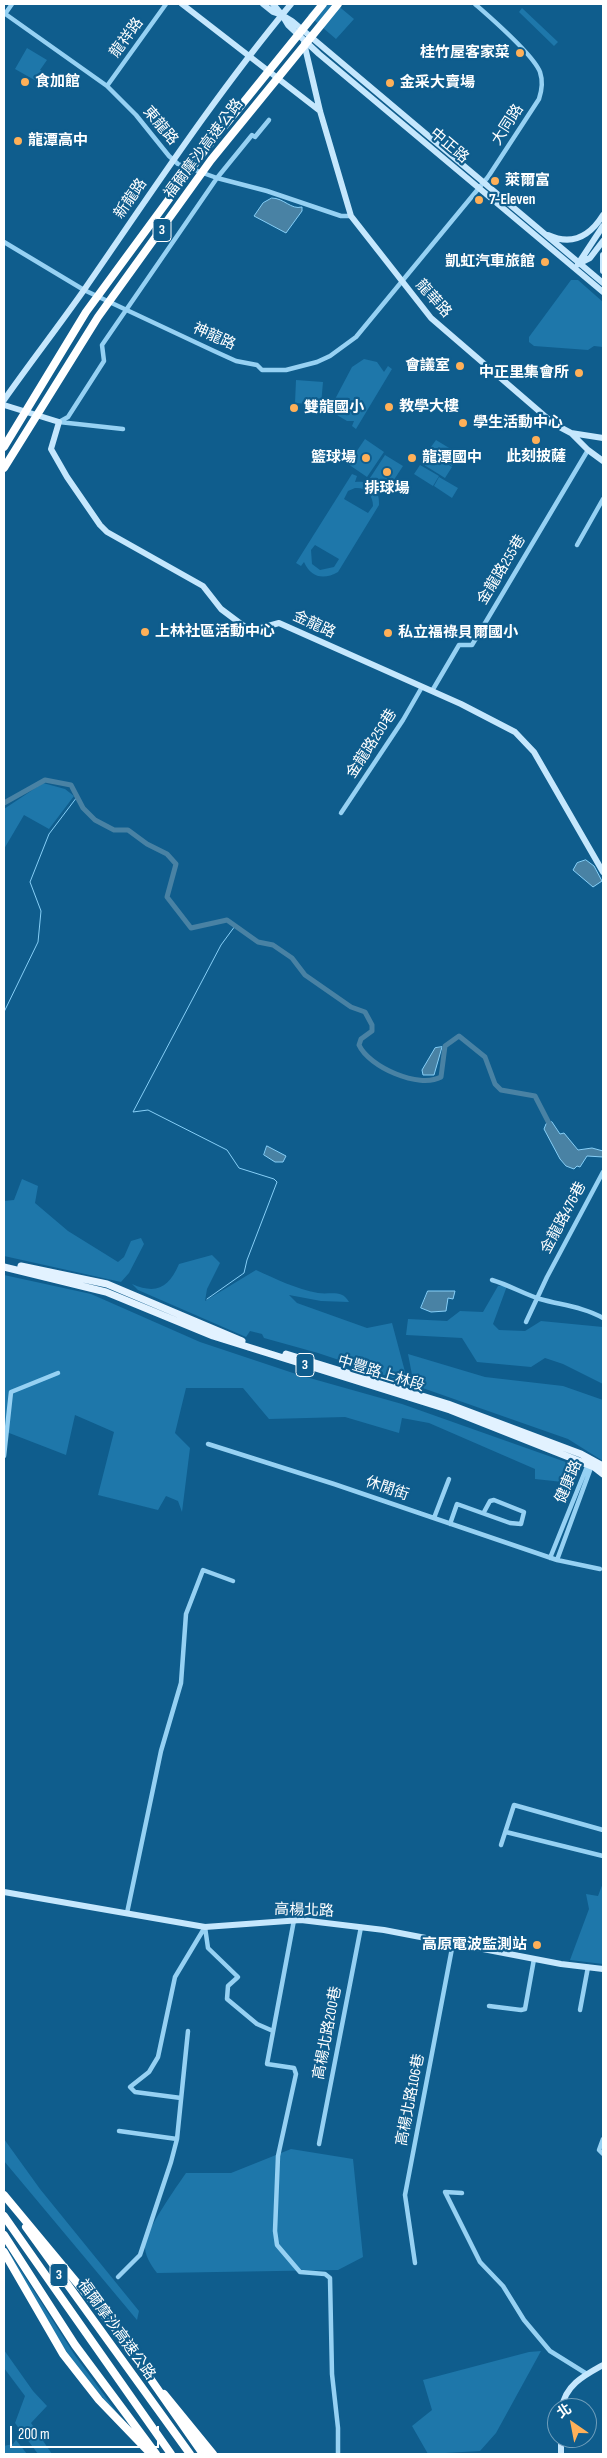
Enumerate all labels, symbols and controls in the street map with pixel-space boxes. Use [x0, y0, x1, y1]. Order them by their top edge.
street label: 龍祥路 [106, 15, 148, 61]
place label: 桂竹屋客家菜 [420, 44, 510, 62]
marker: 桂竹屋客家菜 [514, 47, 526, 59]
place label: 食加館 [35, 73, 80, 91]
place label: 金采大賣場 [400, 74, 475, 92]
marker: 食加館 [19, 76, 31, 88]
marker: 金采大賣場 [384, 77, 396, 89]
street label: 福爾摩沙高速公路 [161, 96, 247, 202]
street label: 大同路 [488, 101, 528, 149]
street label: 東龍路 [139, 103, 181, 149]
street label: 中正路 [426, 125, 472, 167]
place label: 龍潭高中 [28, 132, 88, 150]
marker: 龍潭高中 [12, 135, 24, 147]
place label: 萊爾富 [505, 172, 550, 190]
street label: 新龍路 [111, 175, 151, 223]
marker: 萊爾富 [489, 175, 501, 187]
place label: 7-Eleven [489, 191, 536, 209]
marker: 7-Eleven [473, 194, 485, 206]
road number: 3 [153, 218, 171, 242]
place label: 凱虹汽車旅館 [445, 253, 535, 271]
marker: 凱虹汽車旅館 [539, 256, 551, 268]
street label: 龍華路 [411, 276, 455, 322]
street label: 神龍路 [190, 320, 238, 354]
place label: 會議室 [405, 357, 450, 375]
marker: 會議室 [454, 360, 466, 372]
place label: 中正里集會所 [479, 364, 569, 382]
marker: 中正里集會所 [573, 367, 585, 379]
place label: 教學大樓 [399, 398, 459, 416]
place label: 雙龍國小 [304, 399, 364, 417]
marker: 教學大樓 [383, 401, 395, 413]
marker: 雙龍國小 [288, 402, 300, 414]
place label: 學生活動中心 [473, 414, 563, 432]
marker: 學生活動中心 [457, 417, 469, 429]
marker: 此刻披薩 [530, 434, 542, 446]
place label: 此刻披薩 [506, 448, 566, 466]
place label: 籃球場 [311, 449, 356, 467]
place label: 龍潭國中 [422, 449, 482, 467]
marker: 籃球場 [360, 452, 372, 464]
marker: 龍潭國中 [406, 452, 418, 464]
marker: 排球場 [381, 466, 393, 478]
place label: 排球場 [365, 480, 409, 498]
street label: 金龍路255巷 [474, 532, 530, 608]
street label: 金龍路 [290, 607, 338, 643]
place label: 上林社區活動中心 [155, 623, 275, 641]
place label: 私立福祿貝爾國小 [398, 624, 518, 642]
marker: 上林社區活動中心 [139, 626, 151, 638]
marker: 私立福祿貝爾國小 [382, 627, 394, 639]
street label: 金龍路250巷 [343, 706, 401, 782]
street label: 金龍路476巷 [538, 1179, 590, 1257]
street label: 中豐路上林段 [335, 1352, 427, 1396]
road number: 3 [296, 1354, 314, 1376]
street label: 健康路 [552, 1458, 586, 1506]
street label: 休閒街 [363, 1473, 411, 1505]
street label: 高楊北路 [274, 1901, 334, 1921]
place label: 高原電波監測站 [422, 1936, 527, 1954]
marker: 高原電波監測站 [531, 1939, 543, 1951]
street label: 高楊北路200巷 [310, 1985, 346, 2081]
street label: 高楊北路106巷 [393, 2052, 429, 2148]
road number: 3 [50, 2264, 68, 2286]
street label: 福爾摩沙高速公路 [73, 2276, 159, 2384]
north arrow [547, 2398, 597, 2448]
text: 北 [554, 2400, 575, 2422]
scale bar [12, 2416, 161, 2448]
text: 200 m [18, 2425, 50, 2444]

